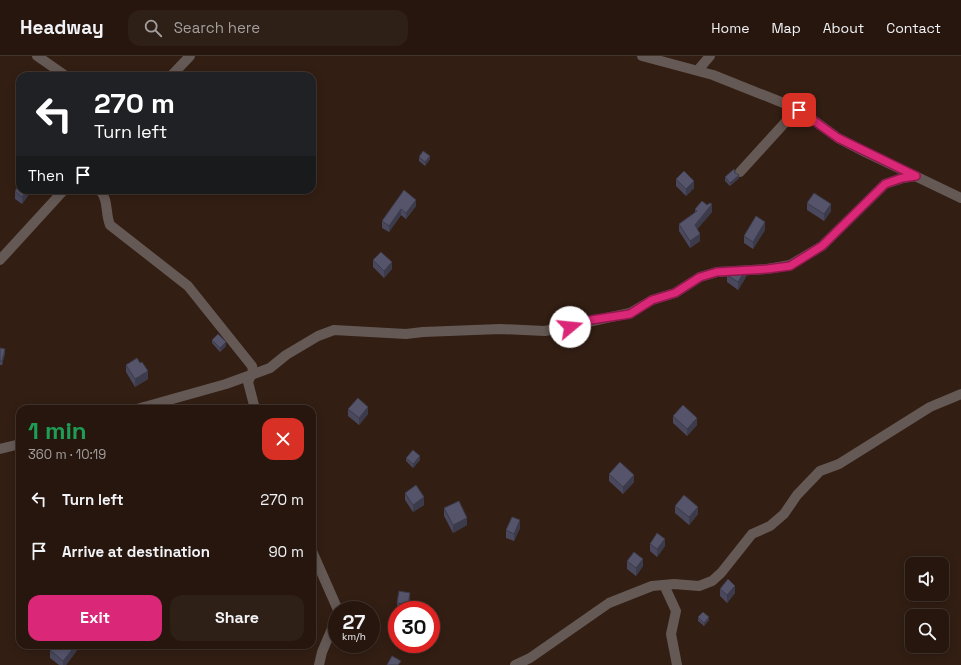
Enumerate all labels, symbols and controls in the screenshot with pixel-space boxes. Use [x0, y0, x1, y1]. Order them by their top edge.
search box [128, 10, 408, 46]
text: Headway [20, 15, 104, 40]
icon: search [142, 17, 164, 39]
text: Search here [174, 18, 260, 37]
text: Home [711, 19, 749, 37]
text: Map [771, 19, 801, 37]
text: About [823, 19, 864, 37]
text: Contact [886, 19, 941, 37]
text: 270 m [94, 85, 175, 121]
icon: left [28, 88, 80, 140]
pin [782, 93, 816, 127]
icon: arrive [788, 99, 810, 121]
text: Turn left [94, 120, 167, 143]
icon: arrive [72, 164, 94, 186]
text: Then [28, 166, 64, 185]
position arrow [549, 306, 591, 348]
text: 1 min [28, 415, 87, 446]
button: close [262, 418, 304, 460]
text: 360 m · 10:19 [28, 446, 106, 463]
icon: left [28, 488, 50, 510]
text: Turn left [62, 490, 124, 509]
text: 270 m [260, 490, 304, 509]
icon: arrive [28, 540, 50, 562]
text: Arrive at destination [62, 542, 210, 561]
text: 90 m [268, 542, 304, 561]
map controls [905, 557, 949, 653]
button: sound [905, 557, 949, 601]
button: Exit [28, 595, 162, 641]
button: Share [170, 595, 304, 641]
speed limit sign: 30 [388, 601, 440, 653]
text: 27 [343, 609, 365, 635]
button: search [905, 609, 949, 653]
text: km/h [342, 630, 366, 643]

